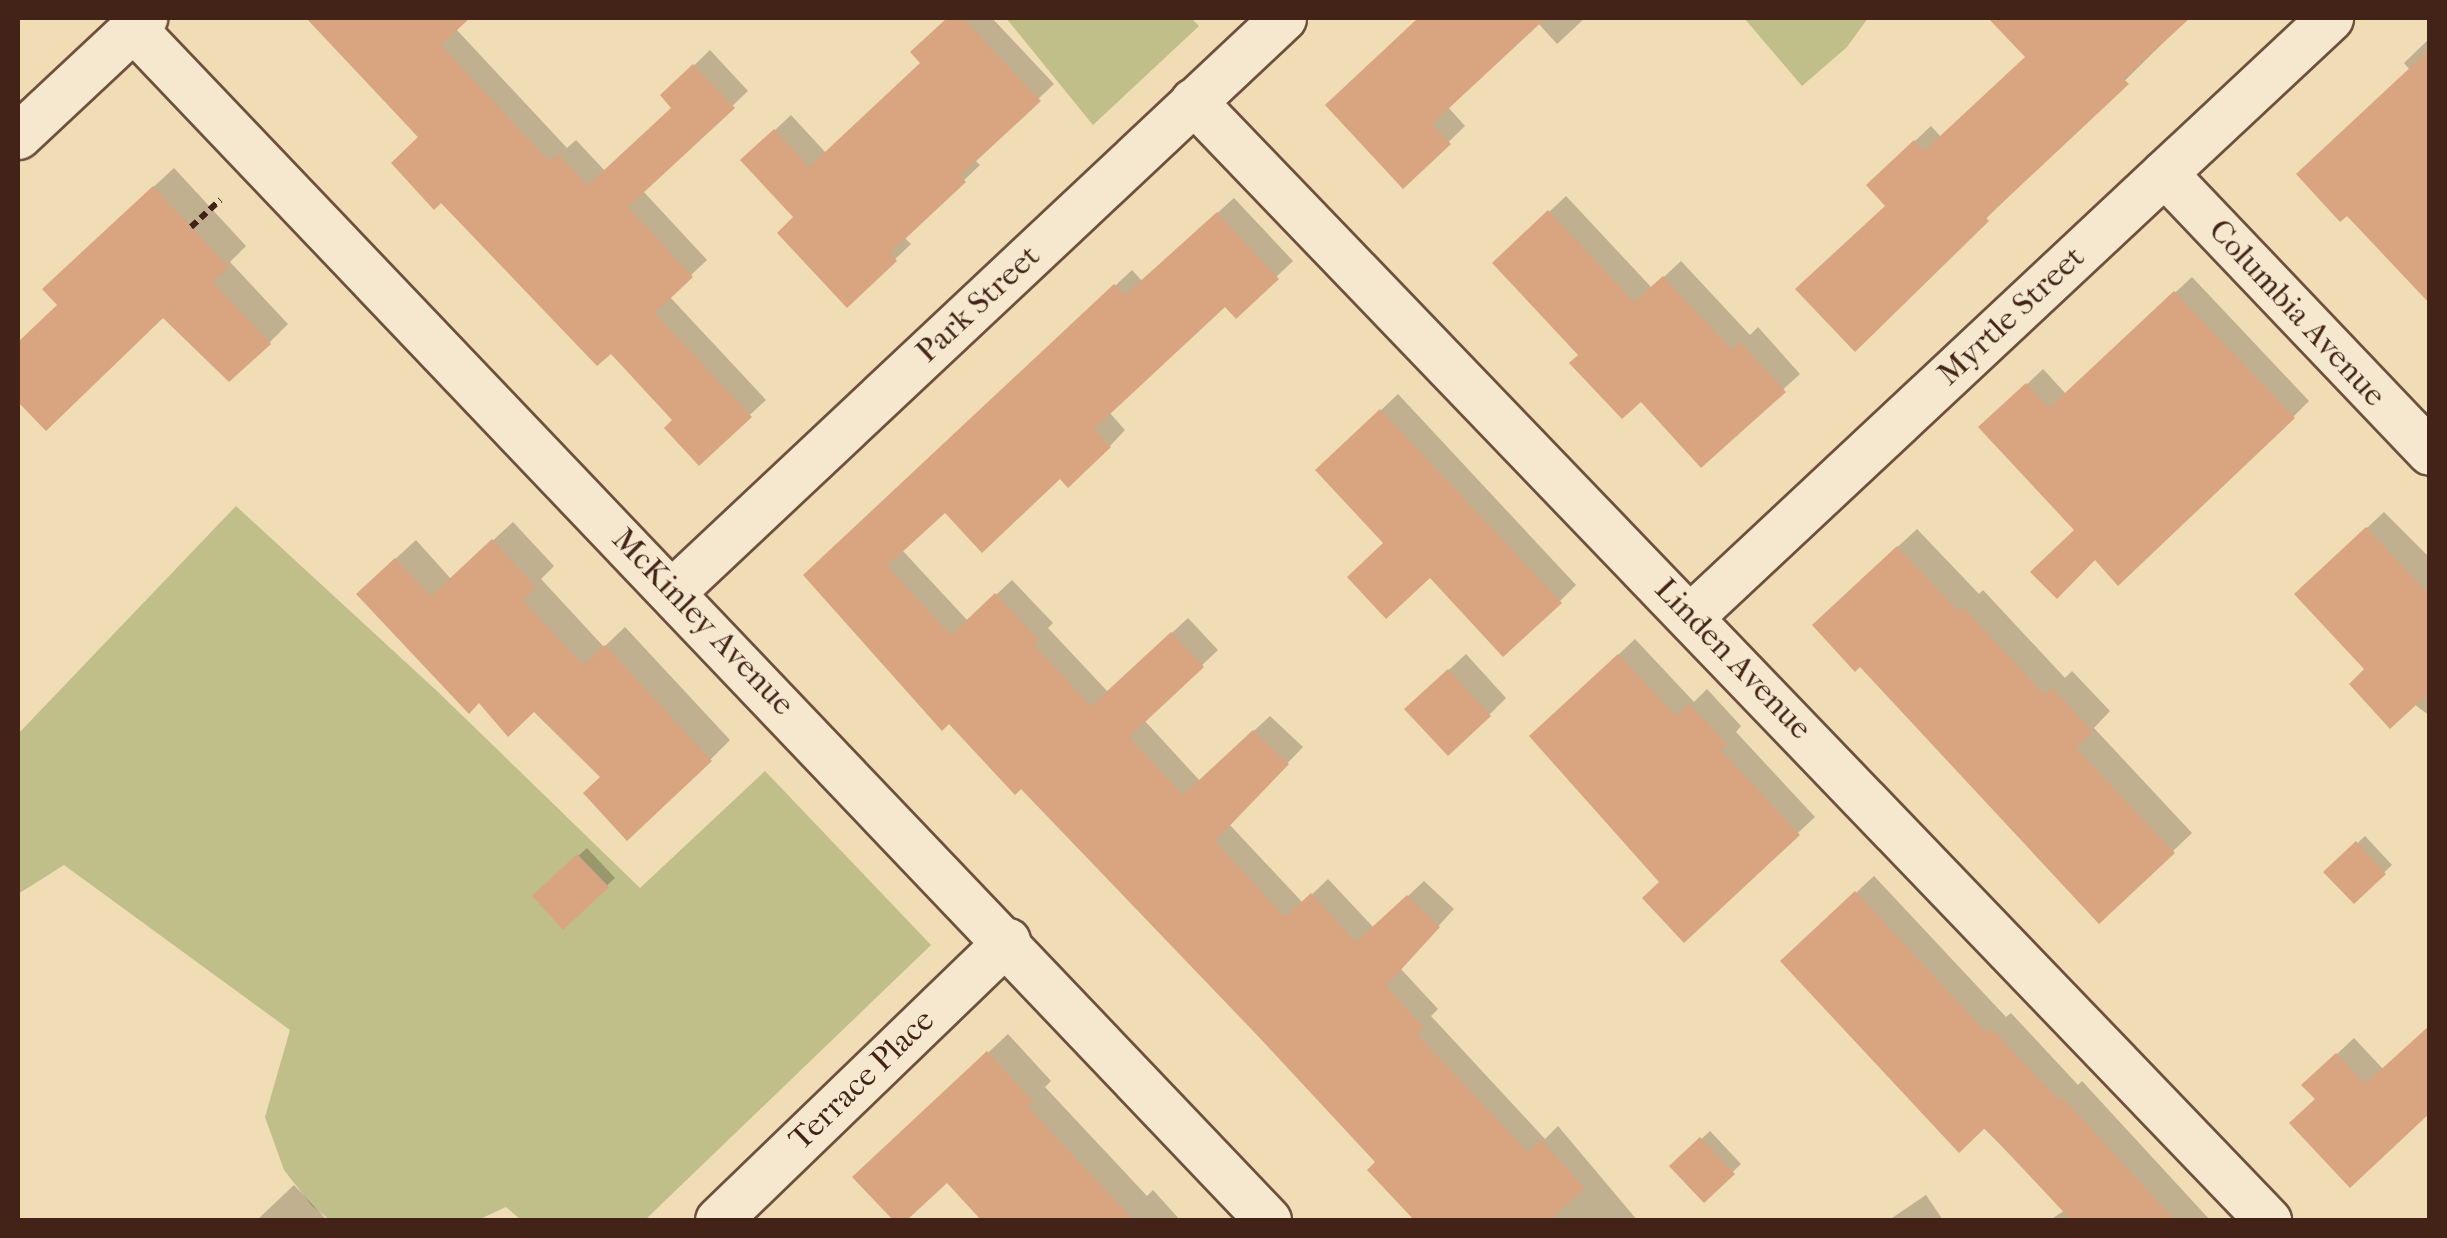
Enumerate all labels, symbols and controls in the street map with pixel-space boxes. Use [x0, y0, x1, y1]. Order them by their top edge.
street label: Columbia Avenue [2201, 212, 2393, 414]
street label: Park Street [908, 237, 1048, 371]
street label: Myrtle Street [1930, 238, 2092, 394]
street label: McKinley Avenue [604, 520, 802, 724]
street label: Linden Avenue [1647, 570, 1819, 748]
street label: Terrace Place [782, 1001, 942, 1159]

